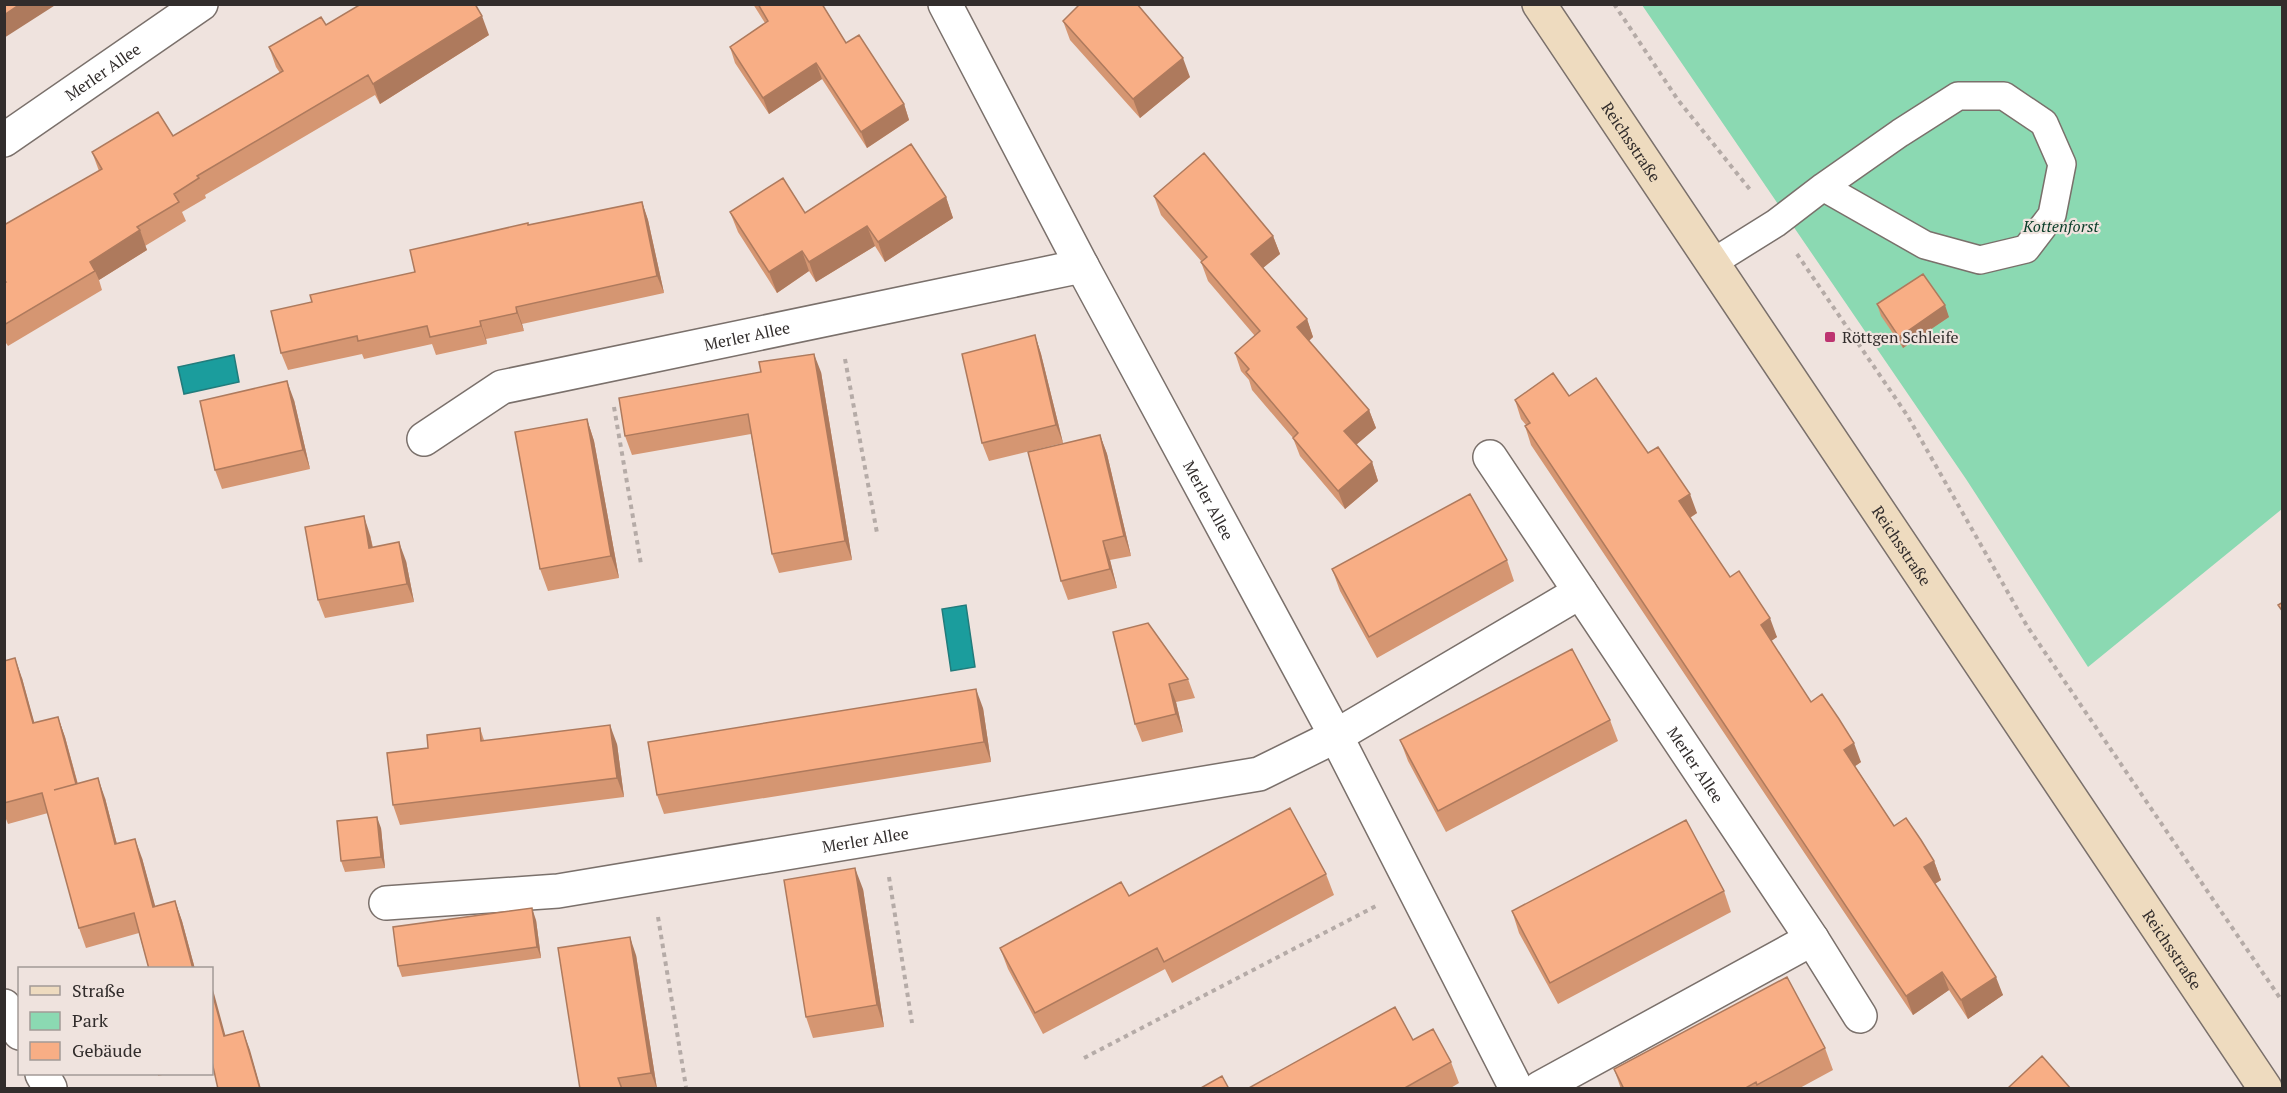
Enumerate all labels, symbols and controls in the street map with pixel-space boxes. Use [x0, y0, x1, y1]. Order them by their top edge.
street label: Merler Allee [61, 38, 145, 106]
street label: Reichsstraße [1597, 98, 1666, 186]
park label: Kottenforst [2022, 215, 2100, 237]
street label: Merler Allee [702, 316, 792, 356]
place label: Röttgen Schleife [1842, 326, 1959, 348]
marker: Röttgen Schleife [1823, 330, 1837, 344]
street label: Merler Allee [1178, 457, 1239, 544]
street label: Reichsstraße [1867, 501, 1937, 590]
street label: Merler Allee [1662, 722, 1729, 807]
street label: Merler Allee [820, 822, 910, 858]
street label: Reichsstraße [2138, 905, 2207, 994]
legend [18, 967, 213, 1075]
text: Straße [72, 978, 125, 1002]
text: Park [72, 1008, 109, 1032]
text: Gebäude [72, 1038, 142, 1062]

